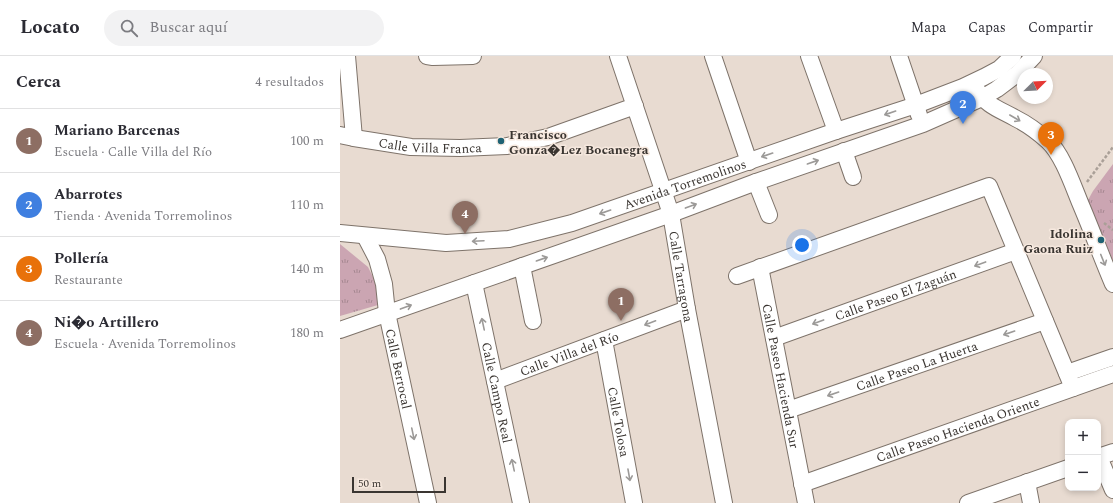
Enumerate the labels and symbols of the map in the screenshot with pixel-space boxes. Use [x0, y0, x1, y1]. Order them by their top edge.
north arrow [1017, 68, 1053, 104]
pin: 2 [950, 91, 976, 124]
one-way arrow [884, 110, 897, 117]
one-way arrow [1009, 115, 1021, 123]
pin: 3 [1038, 122, 1064, 155]
place label: Francisco Gonza�Lez Bocanegra [509, 125, 649, 160]
street label: Calle Villa Franca [377, 133, 483, 159]
marker: Francisco Gonza�Lez Bocanegra [496, 136, 506, 146]
one-way arrow [761, 152, 773, 160]
street label: Avenida Torremolinos [621, 154, 749, 215]
one-way arrow [807, 158, 820, 165]
pin: 4 [452, 201, 478, 234]
one-way arrow [685, 202, 697, 210]
one-way arrow [599, 209, 611, 217]
place label: Idolina Gaona Ruiz [1024, 224, 1093, 259]
street label: Calle Tarragona [663, 230, 698, 325]
your location [792, 235, 812, 255]
marker: Idolina Gaona Ruiz [1096, 235, 1106, 245]
one-way arrow [472, 237, 485, 244]
one-way arrow [1100, 253, 1108, 265]
one-way arrow [536, 254, 548, 262]
one-way arrow [973, 261, 986, 268]
street label: Calle Paseo El Zaguán [832, 264, 960, 326]
pin: 1 [608, 288, 634, 321]
one-way arrow [400, 302, 412, 310]
street label: Calle Paseo Hacienda Sur [756, 302, 804, 450]
one-way arrow [478, 318, 486, 331]
one-way arrow [645, 319, 657, 327]
one-way arrow [812, 319, 824, 327]
street label: Calle Berrocal [380, 327, 416, 411]
street label: Calle Villa del Río [517, 327, 622, 382]
one-way arrow [1003, 330, 1015, 338]
street label: Calle Paseo La Huerta [853, 336, 981, 397]
street label: Calle Campo Real [476, 340, 517, 445]
street label: Calle Tolosa [602, 385, 634, 459]
one-way arrow [826, 391, 839, 398]
street label: Calle Paseo Hacienda Oriente [873, 392, 1042, 468]
one-way arrow [409, 427, 417, 440]
one-way arrow [509, 459, 517, 472]
one-way arrow [625, 468, 633, 481]
scale bar [352, 475, 446, 494]

